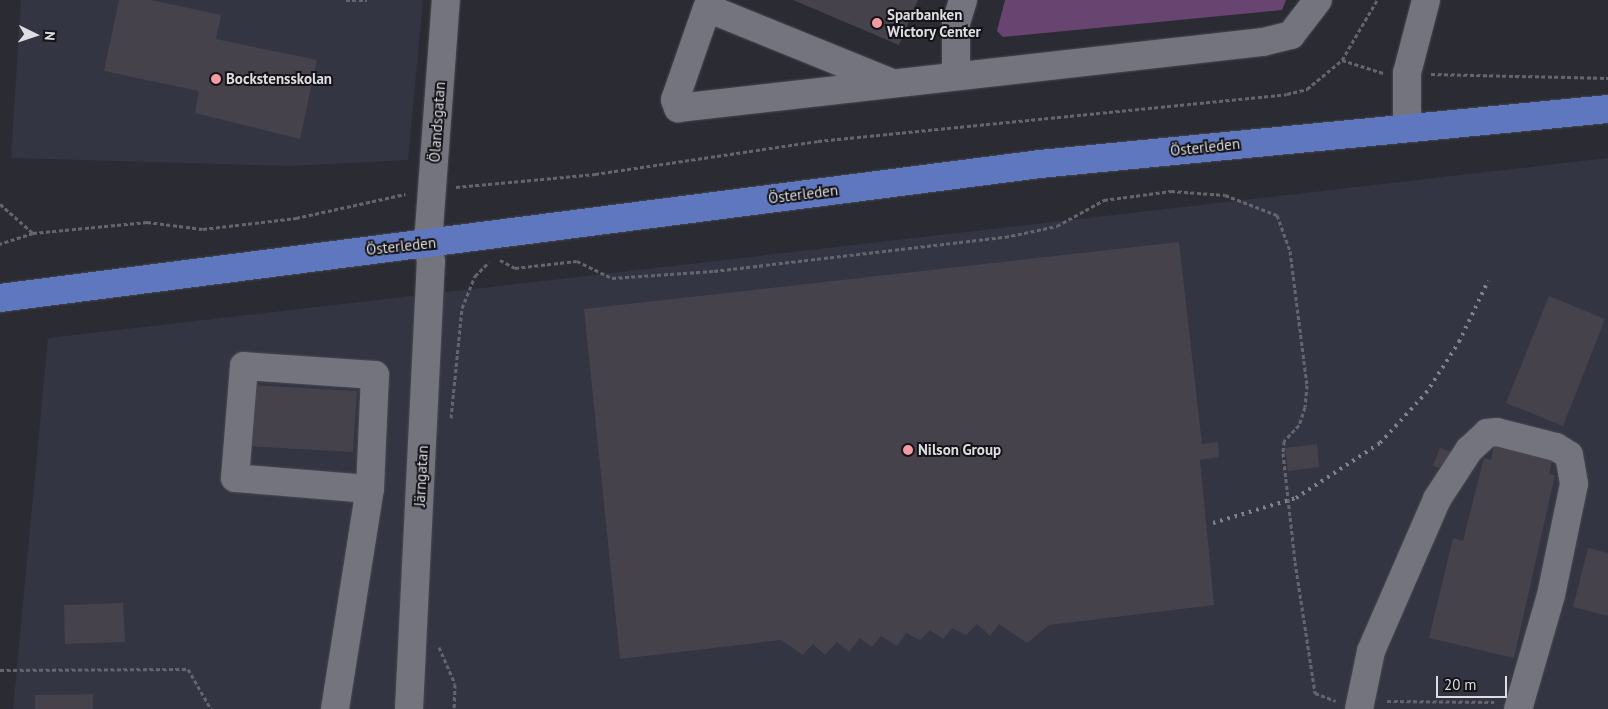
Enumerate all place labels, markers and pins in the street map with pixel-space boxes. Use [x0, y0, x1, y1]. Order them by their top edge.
place label: Sparbanken Wictory Center [887, 5, 982, 40]
marker: Sparbanken Wictory Center [871, 17, 883, 29]
place label: Bockstensskolan [226, 70, 332, 88]
marker: Bockstensskolan [210, 73, 222, 85]
place label: Nilson Group [918, 441, 1001, 459]
marker: Nilson Group [902, 444, 914, 456]

